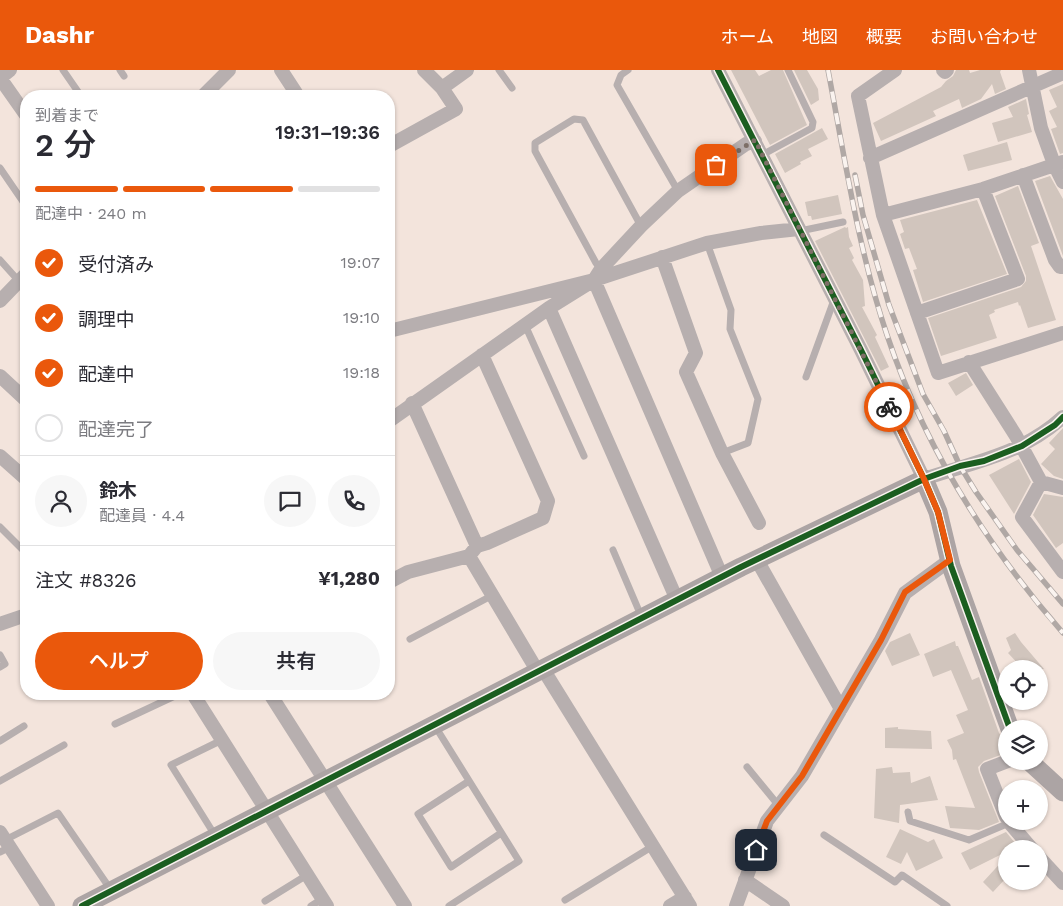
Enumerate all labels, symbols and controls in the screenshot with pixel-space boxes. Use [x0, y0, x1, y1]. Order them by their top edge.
text: Dashr [25, 21, 94, 49]
text: ホーム [721, 26, 774, 47]
text: 地図 [802, 26, 838, 47]
text: 概要 [866, 26, 902, 47]
text: お問い合わせ [930, 26, 1038, 47]
text: 到着まで [35, 106, 99, 125]
text: 19:31–19:36 [275, 121, 380, 144]
text: 2 分 [35, 126, 96, 164]
pin [695, 144, 737, 186]
icon: bag [702, 151, 730, 179]
text: 配達中 · 240 m [35, 204, 147, 223]
icon: check [35, 249, 63, 277]
text: 受付済み [78, 253, 154, 276]
text: 19:07 [341, 253, 380, 272]
icon: check [35, 304, 63, 332]
text: 調理中 [78, 308, 135, 331]
text: 19:10 [343, 308, 380, 327]
icon: check [35, 359, 63, 387]
text: 配達中 [78, 363, 135, 386]
text: 19:18 [343, 363, 380, 382]
courier [864, 382, 914, 432]
icon: bike [875, 393, 903, 421]
text: 配達完了 [78, 418, 154, 441]
button: person [35, 475, 87, 527]
button: chat [264, 475, 316, 527]
button: phone [328, 475, 380, 527]
text: 鈴木 [99, 479, 137, 502]
text: 配達員 · 4.4 [99, 506, 185, 525]
text: ¥1,280 [318, 567, 380, 590]
text: 注文 #8326 [35, 569, 137, 592]
button: ヘルプ [35, 632, 203, 690]
button: 共有 [213, 632, 380, 690]
map controls [998, 660, 1048, 890]
button: locate [998, 660, 1048, 710]
button: layers [998, 720, 1048, 770]
button: + [998, 780, 1048, 830]
pin [735, 829, 777, 871]
icon: home [742, 836, 770, 864]
button: − [998, 840, 1048, 890]

